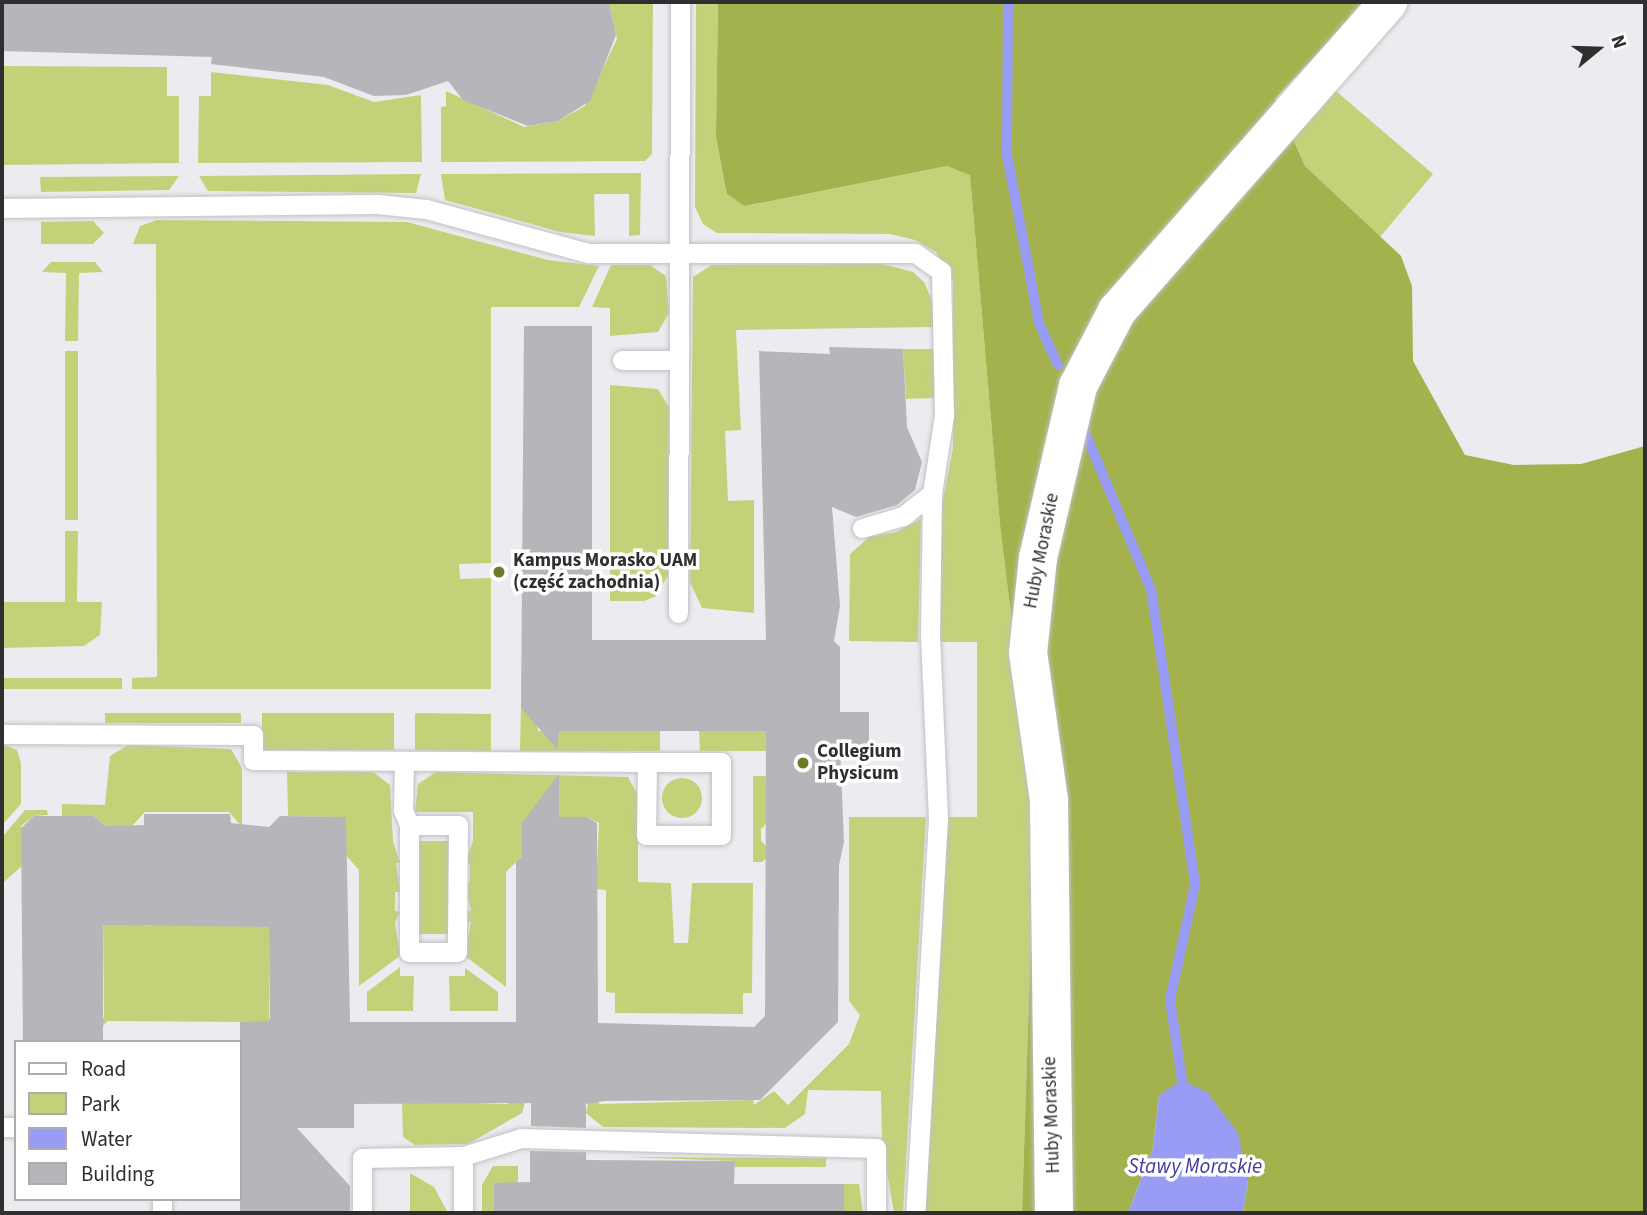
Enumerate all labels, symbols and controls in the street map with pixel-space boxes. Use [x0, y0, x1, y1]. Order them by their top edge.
north arrow [1563, 14, 1633, 84]
text: N [1604, 32, 1633, 52]
street label: Huby Moraskie [1020, 491, 1064, 611]
place label: Kampus Morasko UAM (część zachodnia) [513, 550, 697, 594]
marker: Kampus Morasko UAM (część zachodnia) [491, 564, 507, 580]
place label: Collegium Physicum [817, 741, 902, 785]
marker: Collegium Physicum [795, 755, 811, 771]
legend [14, 1040, 242, 1201]
text: Road [81, 1054, 126, 1084]
street label: Huby Moraskie [1039, 1056, 1065, 1174]
text: Park [81, 1089, 120, 1119]
text: Water [81, 1124, 132, 1154]
water label: Stawy Moraskie [1128, 1153, 1262, 1179]
text: Building [81, 1159, 154, 1189]

